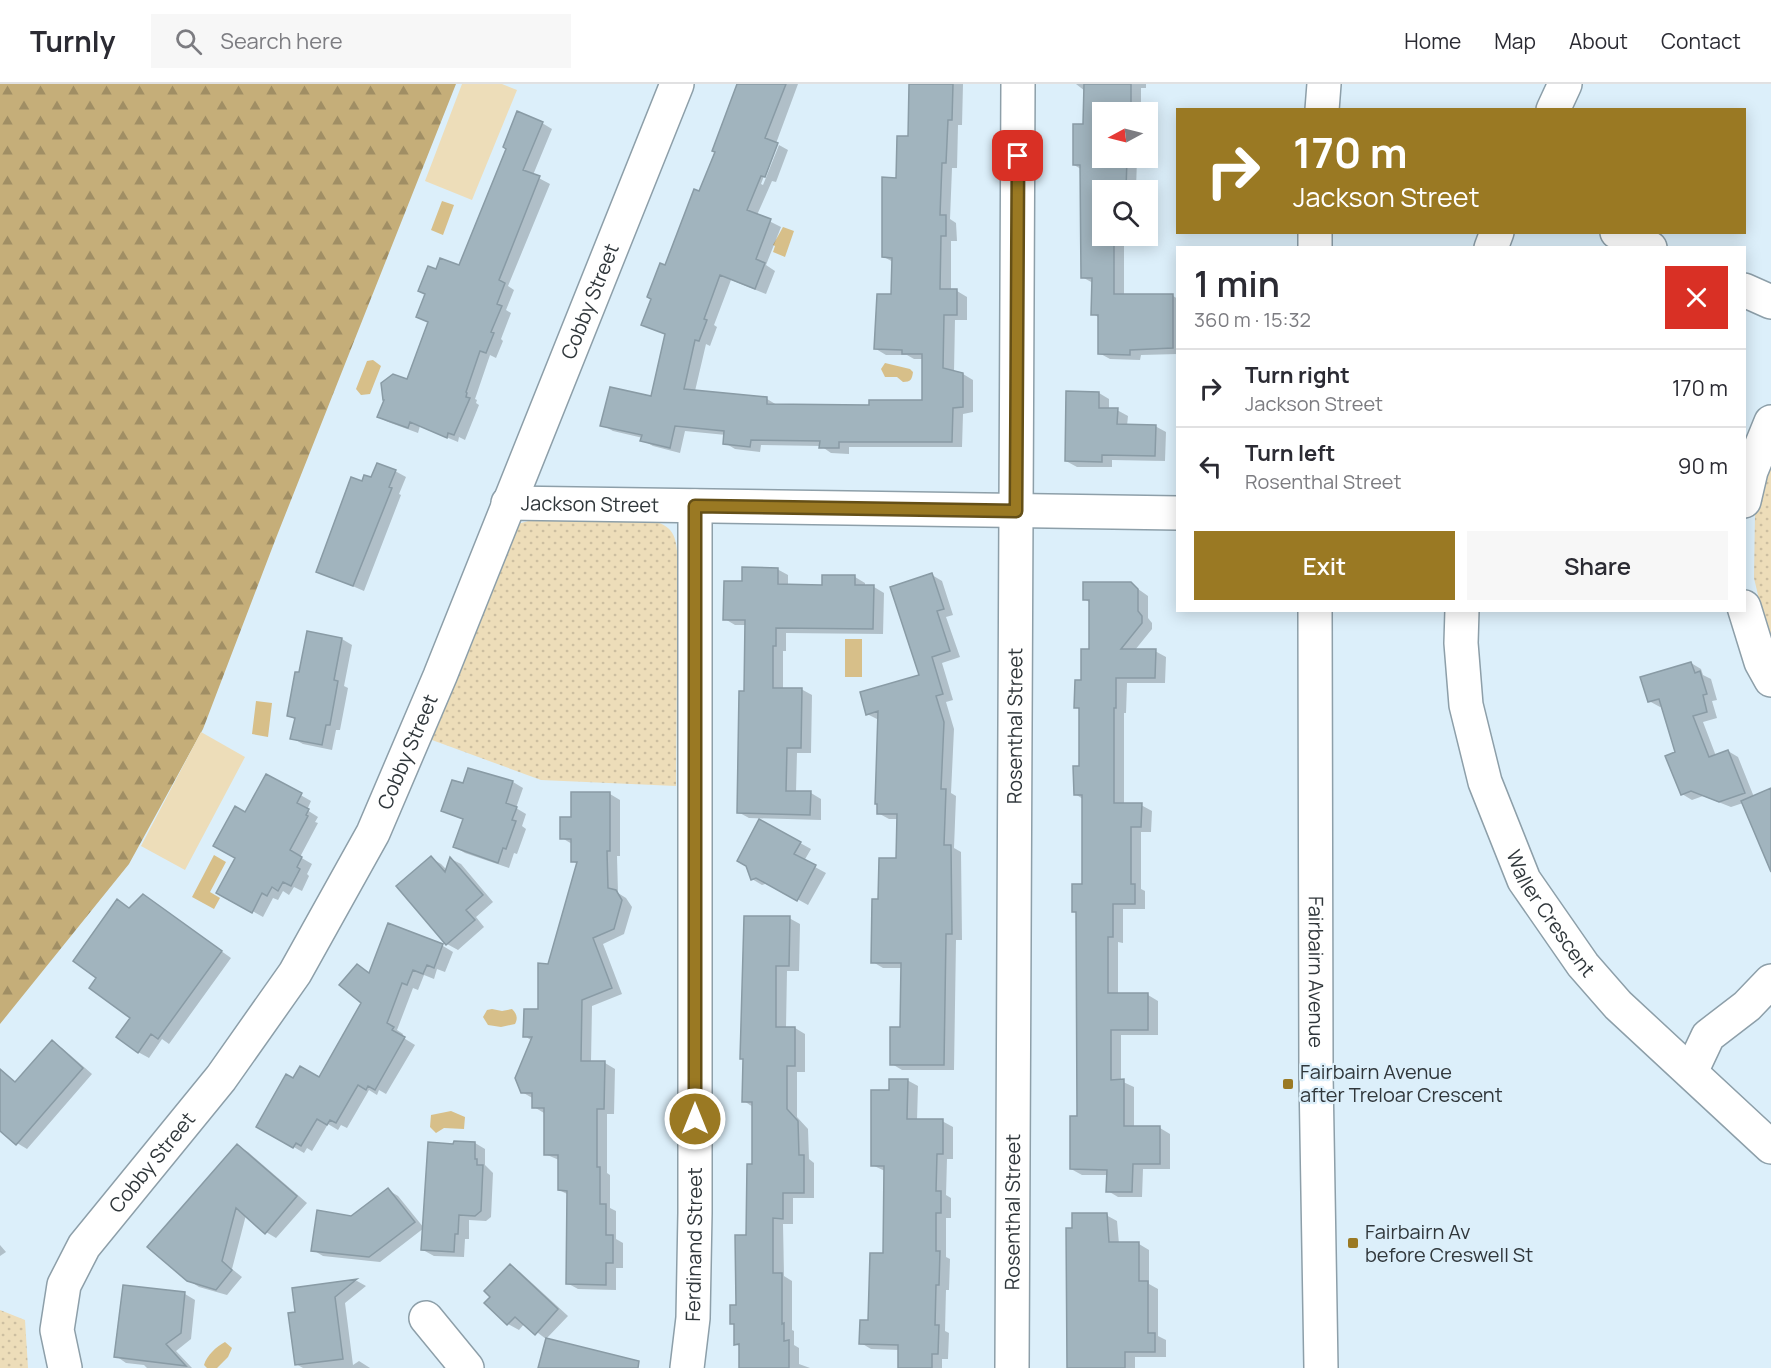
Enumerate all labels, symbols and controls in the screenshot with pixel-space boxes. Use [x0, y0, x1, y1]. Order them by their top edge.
search box [151, 14, 571, 68]
text: Turnly [30, 22, 115, 60]
icon: search [172, 25, 205, 58]
text: Search here [220, 26, 343, 56]
text: Home [1404, 27, 1461, 55]
text: Map [1494, 27, 1536, 55]
text: About [1569, 27, 1628, 55]
text: Contact [1661, 27, 1741, 55]
north arrow [1092, 102, 1158, 168]
map controls [1092, 102, 1158, 246]
text: 170 m [1293, 123, 1408, 181]
pin [992, 130, 1043, 181]
icon: right [1194, 132, 1272, 210]
icon: arrive [1001, 139, 1034, 172]
text: Jackson Street [1293, 178, 1479, 215]
button: search [1092, 180, 1158, 246]
street label: Cobby Street [554, 239, 625, 363]
text: 1 min [1194, 259, 1280, 308]
button: close [1665, 266, 1728, 329]
text: 360 m · 15:32 [1194, 306, 1311, 333]
text: Turn right [1245, 360, 1350, 390]
icon: right [1194, 372, 1227, 405]
text: 170 m [1672, 373, 1728, 403]
text: Jackson Street [1245, 390, 1383, 417]
text: Turn left [1245, 438, 1335, 468]
icon: left [1194, 450, 1227, 483]
text: 90 m [1678, 451, 1728, 481]
text: Rosenthal Street [1245, 468, 1402, 495]
street label: Jackson Street [521, 489, 659, 518]
button: Exit [1194, 531, 1455, 600]
button: Share [1467, 531, 1728, 600]
street label: Rosenthal Street [1001, 648, 1028, 804]
street label: Cobby Street [371, 690, 444, 813]
street label: Waller Crescent [1500, 846, 1601, 983]
street label: Fairbairn Avenue [1303, 896, 1330, 1048]
place label: Fairbairn Avenue after Treloar Crescent [1300, 1058, 1503, 1108]
marker: Fairbairn Avenue after Treloar Crescent [1281, 1077, 1295, 1091]
position arrow [663, 1087, 727, 1151]
street label: Cobby Street [103, 1106, 201, 1218]
street label: Rosenthal Street [998, 1134, 1026, 1290]
street label: Ferdinand Street [679, 1167, 708, 1322]
place label: Fairbairn Av before Creswell St [1365, 1218, 1533, 1268]
marker: Fairbairn Av before Creswell St [1346, 1236, 1360, 1250]

